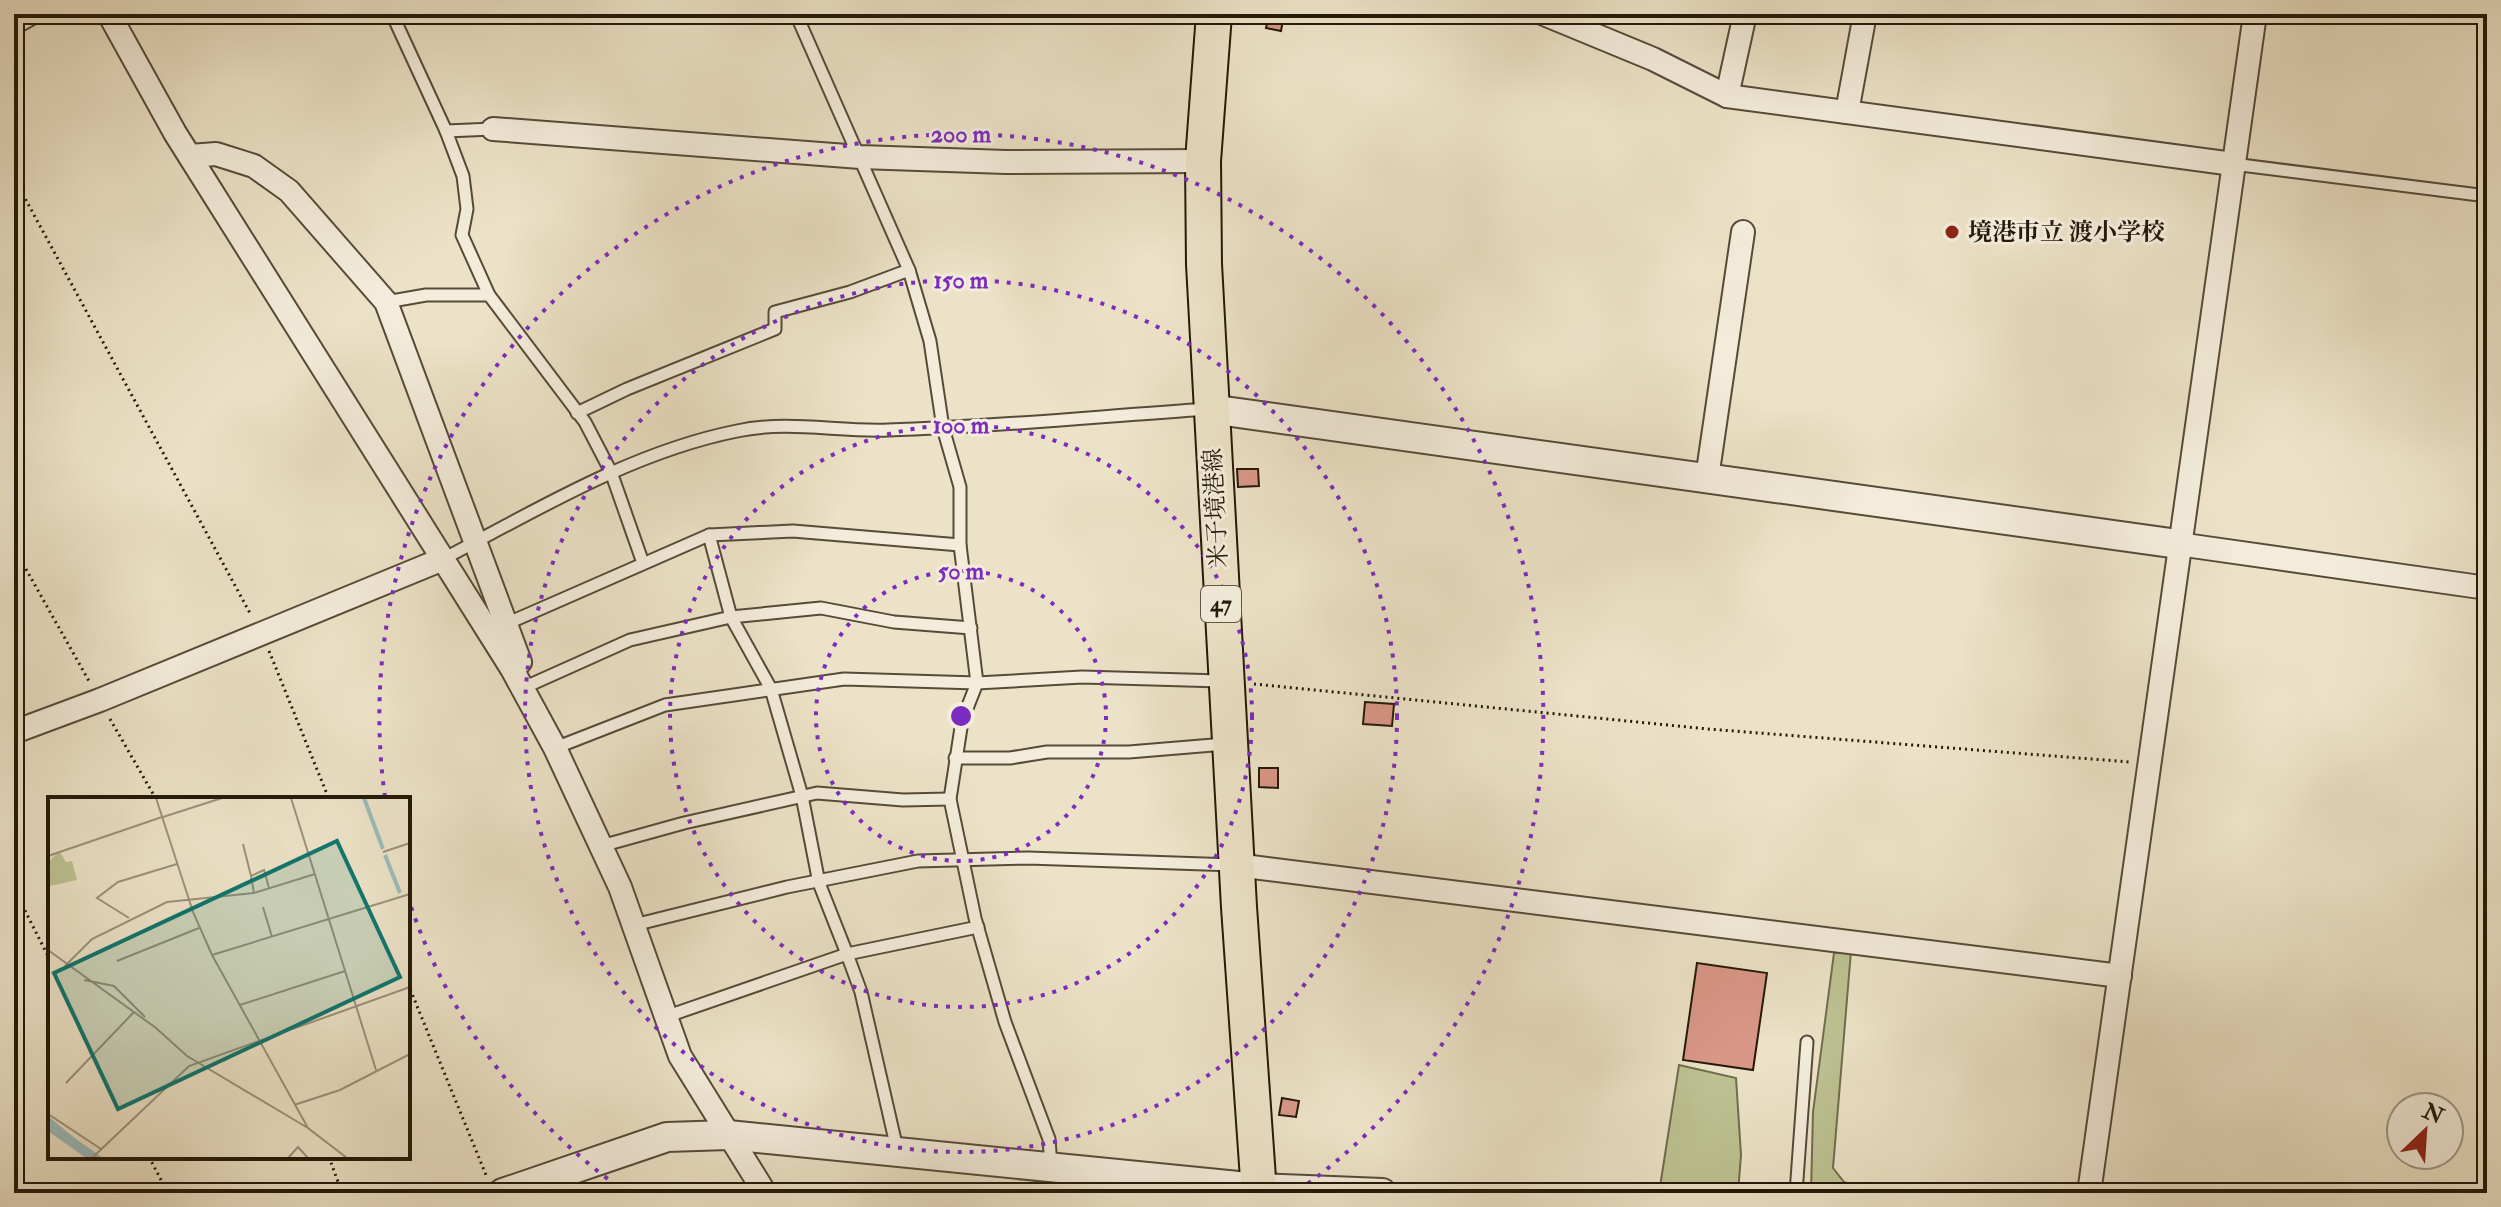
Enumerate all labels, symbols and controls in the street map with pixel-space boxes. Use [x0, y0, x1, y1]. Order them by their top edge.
text: 200 m [931, 119, 992, 150]
place label: 境港市立 渡小学校 [1968, 217, 2165, 248]
marker: 境港市立 渡小学校 [1943, 223, 1961, 241]
text: 150 m [934, 265, 989, 296]
text: 100 m [933, 410, 990, 441]
street label: 米子境港線 [1197, 447, 1235, 569]
text: 50 m [938, 556, 985, 587]
road number: 47 [1201, 586, 1241, 622]
centre of rings [947, 702, 975, 730]
inset map [48, 797, 410, 1159]
north arrow [2385, 1091, 2465, 1171]
text: N [2417, 1097, 2448, 1131]

